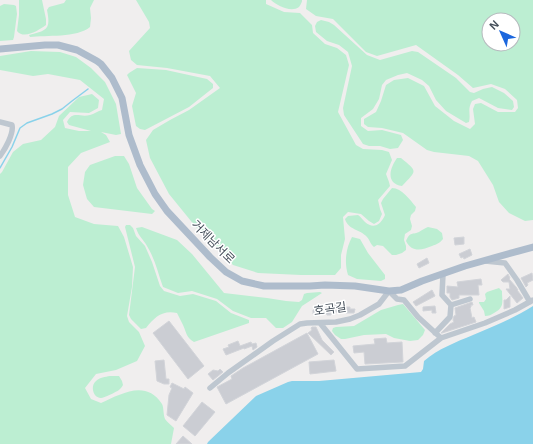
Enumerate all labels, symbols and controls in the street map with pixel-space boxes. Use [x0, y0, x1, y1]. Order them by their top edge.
north arrow [481, 12, 521, 52]
text: N [487, 18, 501, 32]
street label: 거제남서로 [189, 218, 237, 266]
street label: 호곡길 [313, 300, 347, 318]

